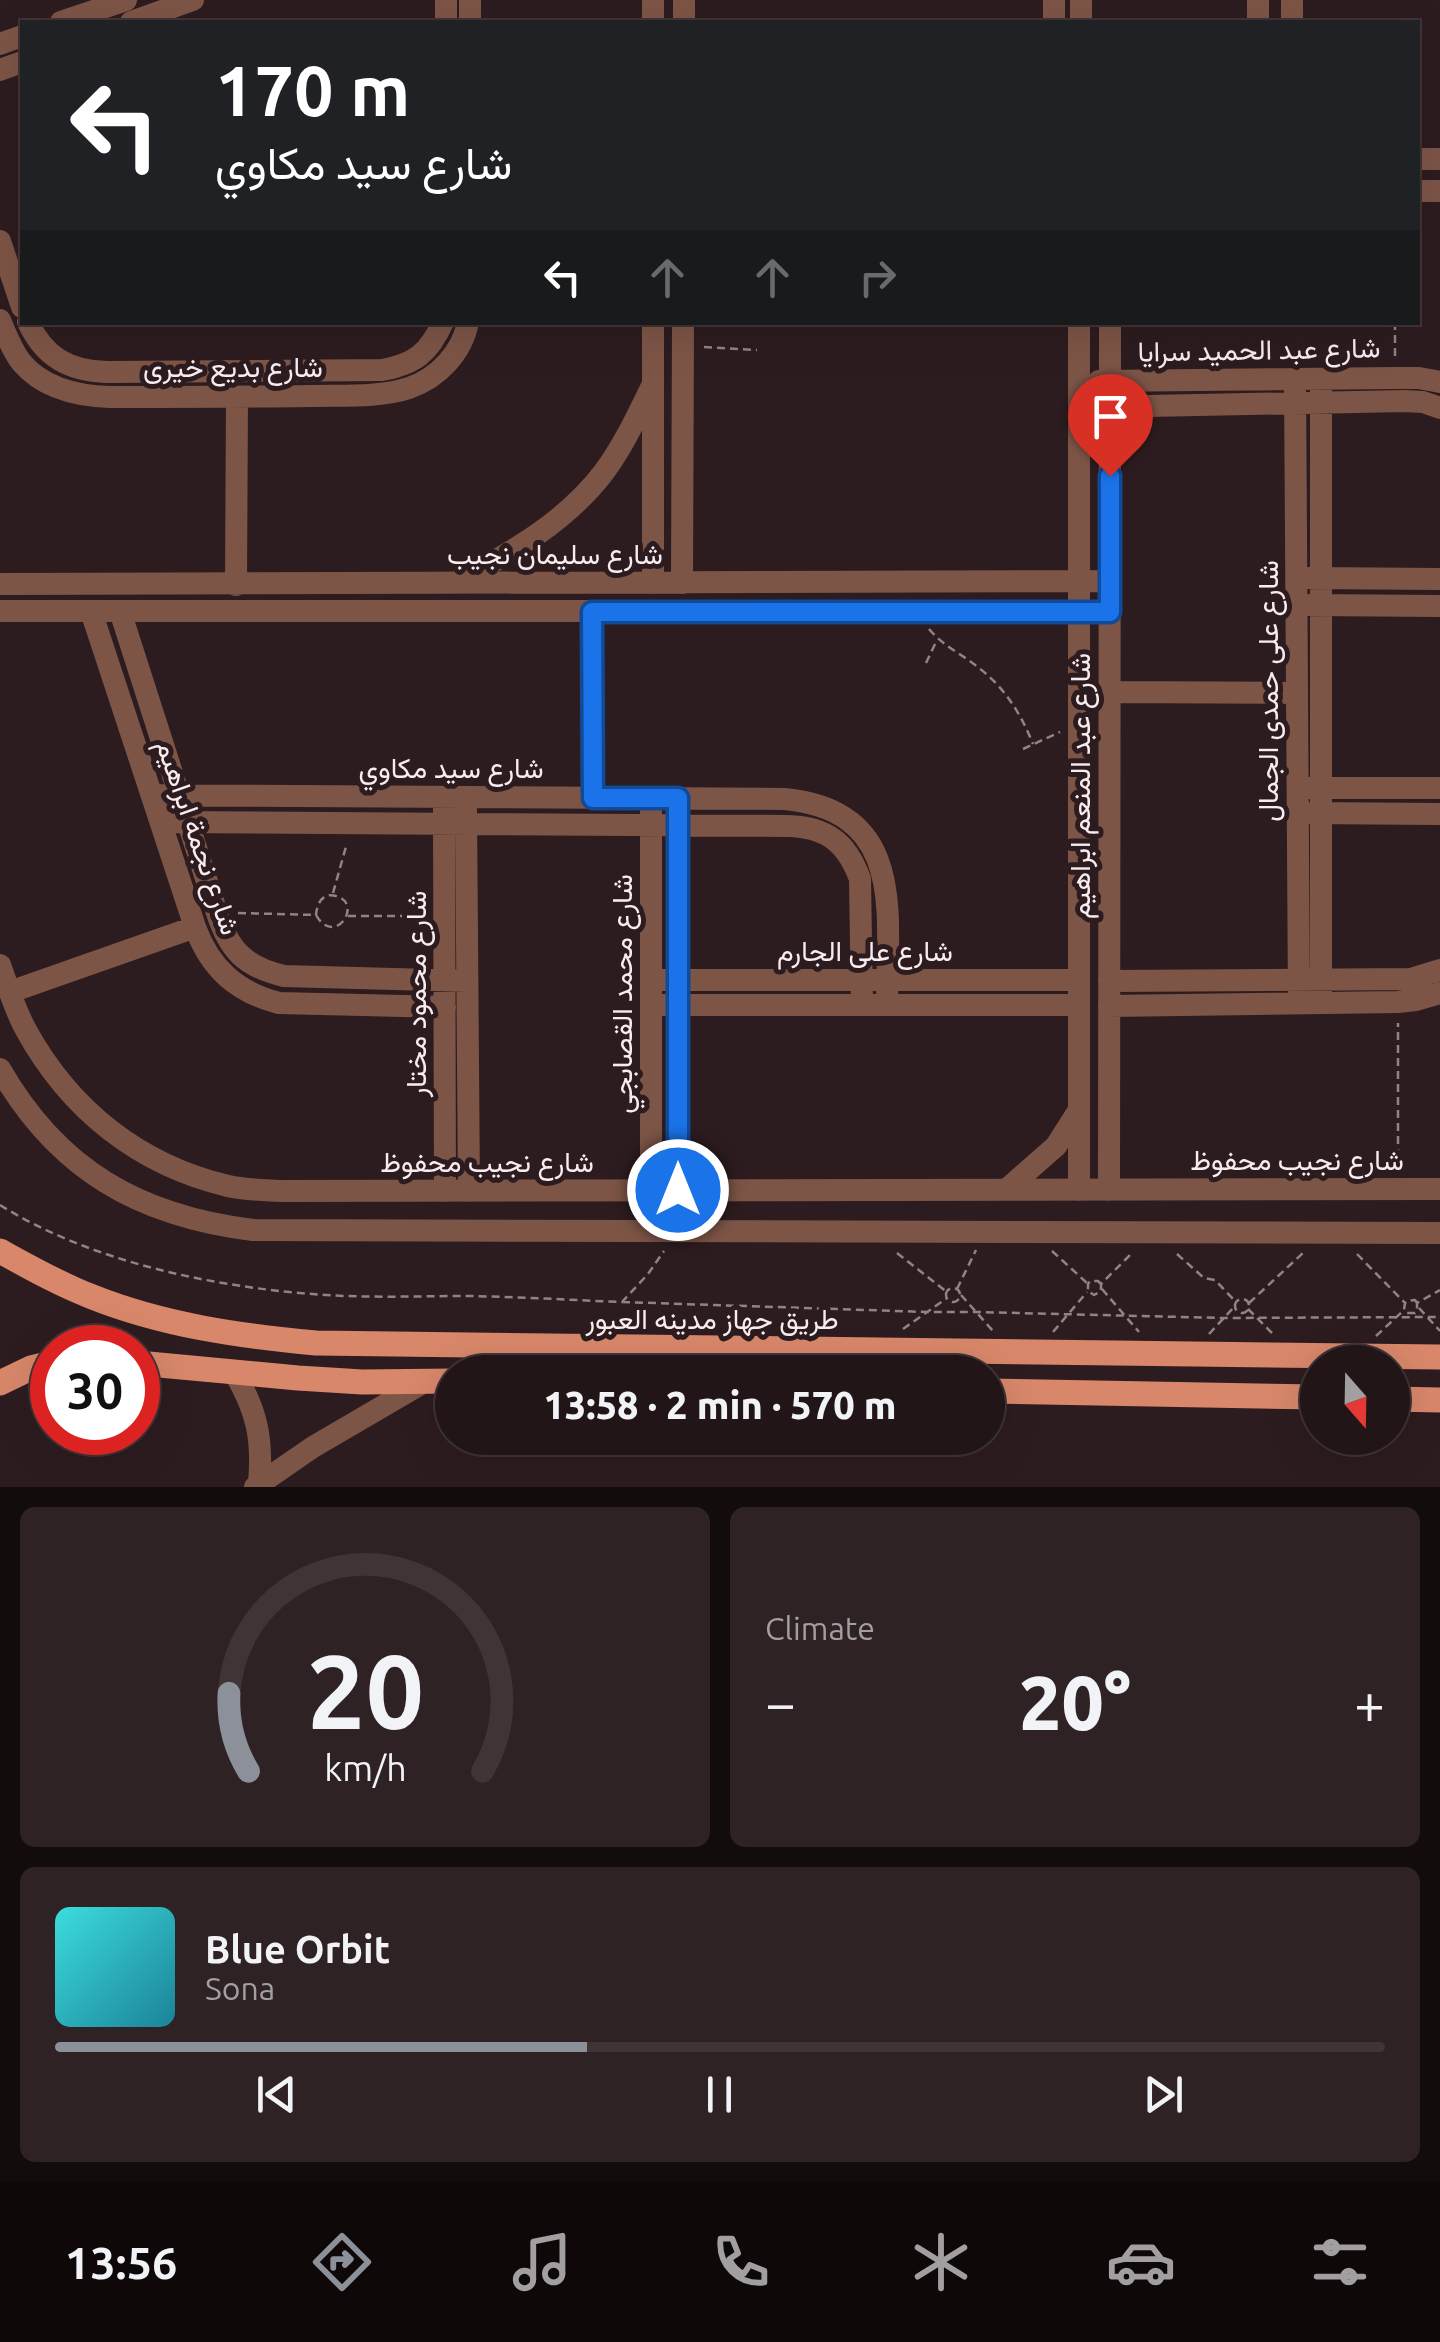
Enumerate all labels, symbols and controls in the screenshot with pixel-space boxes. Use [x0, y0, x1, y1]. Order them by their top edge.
text: 170 m [215, 51, 410, 129]
icon: left [50, 60, 180, 190]
text: شارع سيد مكاوي [215, 137, 512, 188]
icon: left [535, 250, 590, 305]
icon: ahead [640, 250, 695, 305]
icon: ahead [745, 250, 800, 305]
icon: right [850, 250, 905, 305]
street label: شارع عبد الحميد سرايا [1137, 331, 1381, 371]
street label: شارع بديع خيرى [143, 351, 323, 387]
pin [1068, 374, 1153, 477]
icon: arrive [1083, 389, 1138, 444]
street label: شارع سليمان نجيب [447, 538, 663, 573]
street label: شارع على حمدى الجمال [1252, 560, 1287, 822]
street label: شارع عبد المنعم ابراهيم [1064, 653, 1099, 919]
street label: شارع نجمة ابراهيم [147, 735, 247, 940]
street label: شارع سيد مكاوي [358, 752, 544, 791]
street label: شارع محمد القصابجي [606, 874, 645, 1114]
street label: شارع محمود مختار [400, 891, 435, 1098]
street label: شارع على الجارم [777, 935, 953, 970]
position arrow [626, 1138, 730, 1242]
street label: شارع نجيب محفوظ [1190, 1144, 1404, 1179]
street label: شارع نجيب محفوظ [380, 1146, 594, 1181]
street label: طريق جهاز مدينه العبور [584, 1303, 839, 1337]
speed limit sign: 30 [30, 1325, 160, 1455]
north arrow [1300, 1345, 1410, 1455]
map controls [1300, 1345, 1410, 1455]
text: 13:58 · 2 min · 570 m [543, 1384, 897, 1426]
text: Climate [765, 1610, 875, 1646]
text: 20 [306, 1632, 424, 1749]
text: 20° [1019, 1660, 1131, 1744]
text: − [765, 1672, 796, 1733]
text: + [1354, 1672, 1385, 1733]
text: km/h [324, 1748, 406, 1788]
text: Blue Orbit [205, 1928, 390, 1970]
text: Sona [205, 1970, 275, 2006]
icon: previous [249, 2067, 304, 2122]
icon: pause [692, 2067, 747, 2122]
icon: next [1136, 2067, 1191, 2122]
icon: directions [307, 2227, 377, 2297]
icon: music [507, 2227, 577, 2297]
icon: phone [706, 2227, 776, 2297]
icon: climate [906, 2227, 976, 2297]
icon: car [1106, 2227, 1176, 2297]
icon: filters [1305, 2227, 1375, 2297]
text: 13:56 [65, 2237, 177, 2288]

